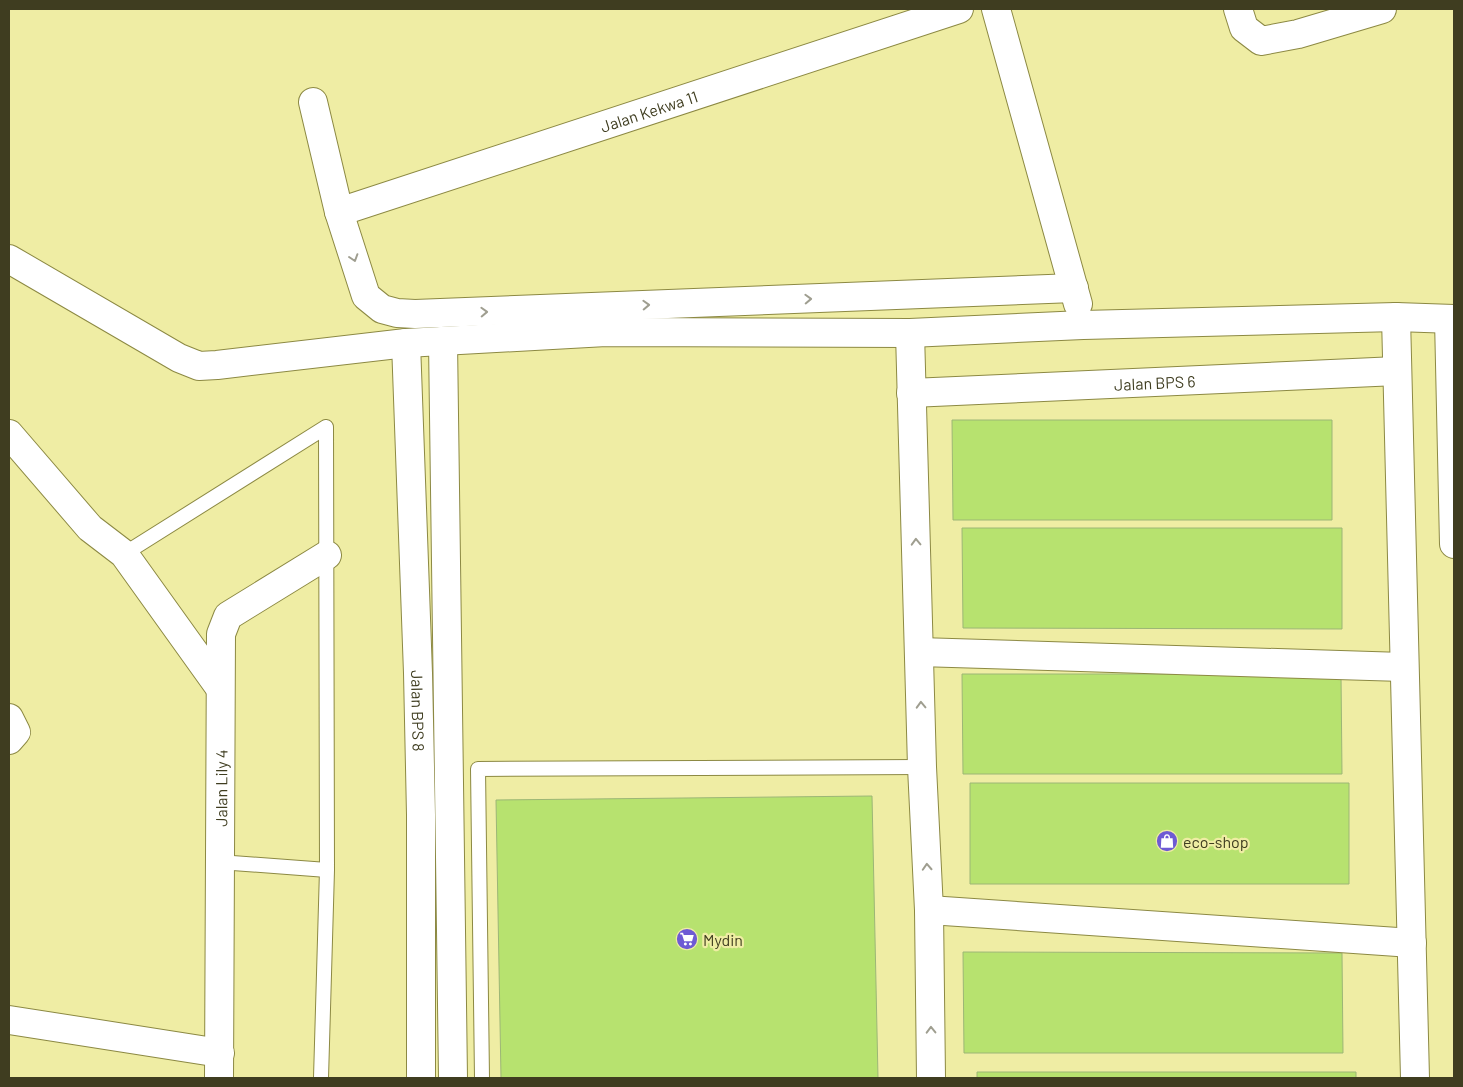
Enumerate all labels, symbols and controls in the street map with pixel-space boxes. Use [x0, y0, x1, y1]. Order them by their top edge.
street label: Jalan Kekwa 11 [598, 86, 700, 135]
one-way arrow [348, 253, 358, 262]
one-way arrow [805, 293, 813, 304]
one-way arrow [642, 300, 650, 310]
one-way arrow [480, 306, 488, 317]
street label: Jalan BPS 6 [1114, 371, 1196, 393]
one-way arrow [911, 538, 921, 546]
street label: Jalan BPS 8 [408, 670, 429, 752]
one-way arrow [915, 700, 926, 708]
street label: Jalan Lily 4 [211, 749, 230, 827]
shop icon: eco-shop [1155, 829, 1179, 853]
place label: eco-shop [1183, 832, 1249, 851]
one-way arrow [922, 863, 933, 871]
supermarket icon: Mydin [675, 927, 699, 951]
place label: Mydin [703, 930, 743, 949]
one-way arrow [926, 1025, 936, 1033]

